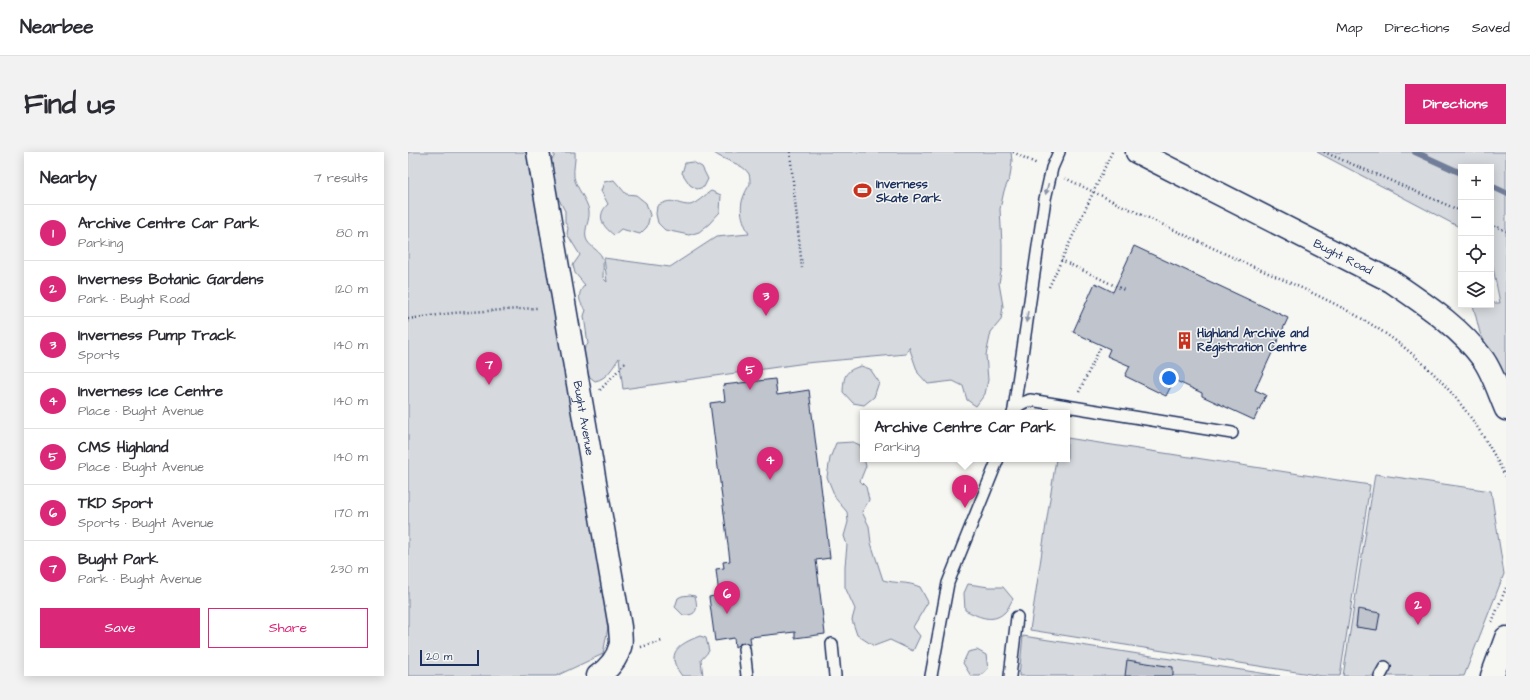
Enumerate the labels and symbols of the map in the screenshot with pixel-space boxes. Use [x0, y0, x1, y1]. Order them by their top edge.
place label: Inverness Skate Park [875, 176, 942, 207]
sports icon: Inverness Skate Park [853, 181, 873, 201]
one-way arrow [1044, 183, 1050, 195]
street label: Bught Road [1310, 235, 1375, 279]
pin: 3 [753, 283, 779, 316]
one-way arrow [1024, 311, 1030, 323]
place label: Highland Archive and Registration Centre [1197, 325, 1309, 358]
building icon: Highland Archive and Registration Centre [1174, 330, 1194, 350]
pin: 7 [476, 352, 502, 385]
pin: 5 [737, 357, 763, 390]
your location [1159, 368, 1179, 388]
street label: Bught Avenue [569, 380, 598, 457]
pin: 4 [757, 447, 783, 480]
pin: 1 [952, 475, 978, 508]
pin: 6 [714, 581, 740, 614]
pin: 2 [1405, 592, 1431, 625]
scale bar [420, 648, 479, 667]

